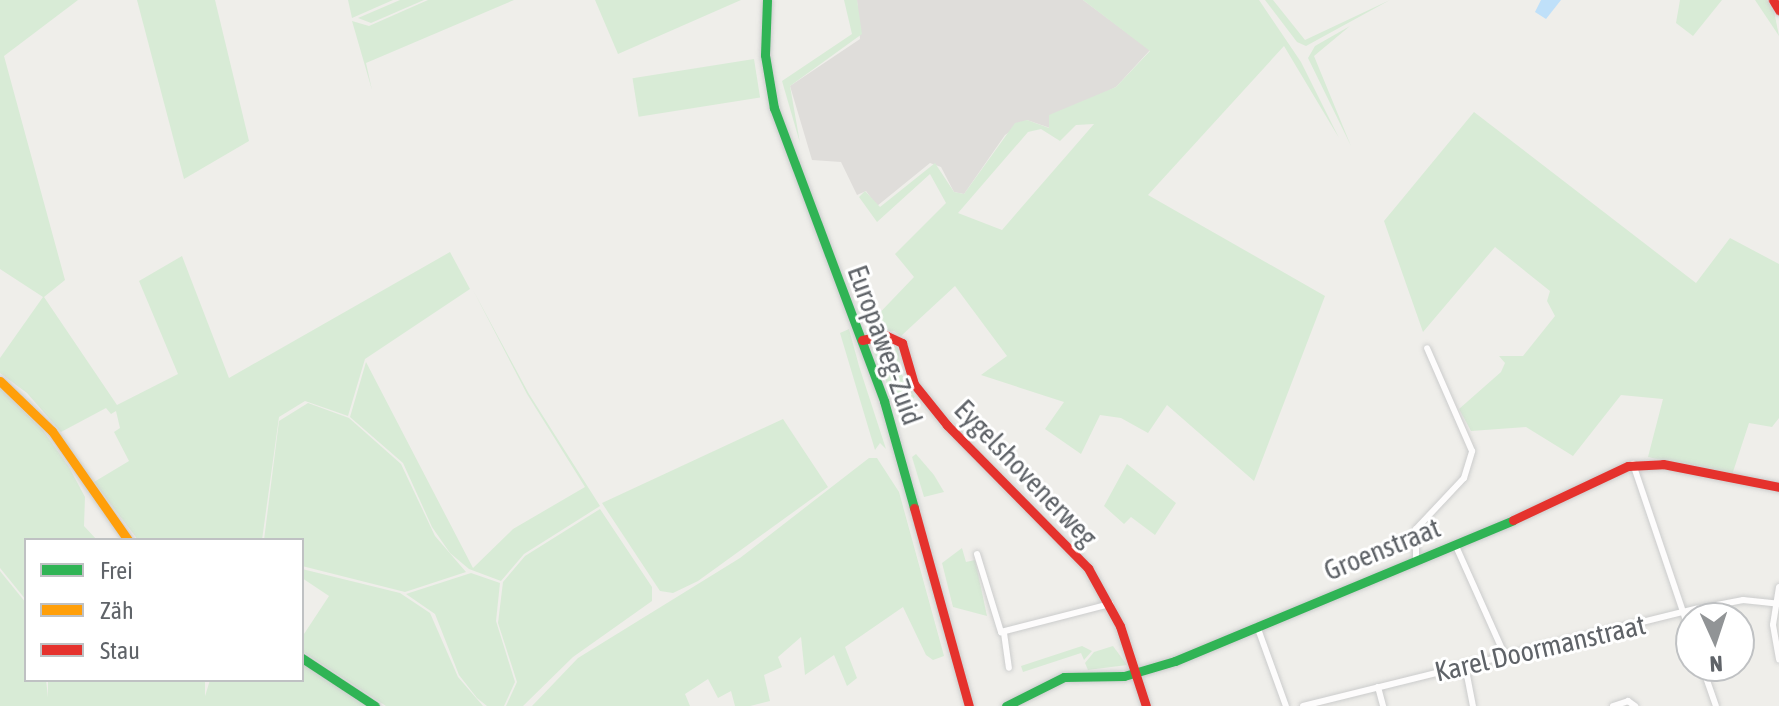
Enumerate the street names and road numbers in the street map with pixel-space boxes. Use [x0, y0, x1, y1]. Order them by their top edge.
street label: Europaweg-Zuid [841, 261, 929, 429]
street label: Eygelshovenerweg [948, 393, 1104, 553]
street label: Groenstraat [1319, 511, 1445, 587]
street label: Karel Doormanstraat [1431, 607, 1649, 689]

